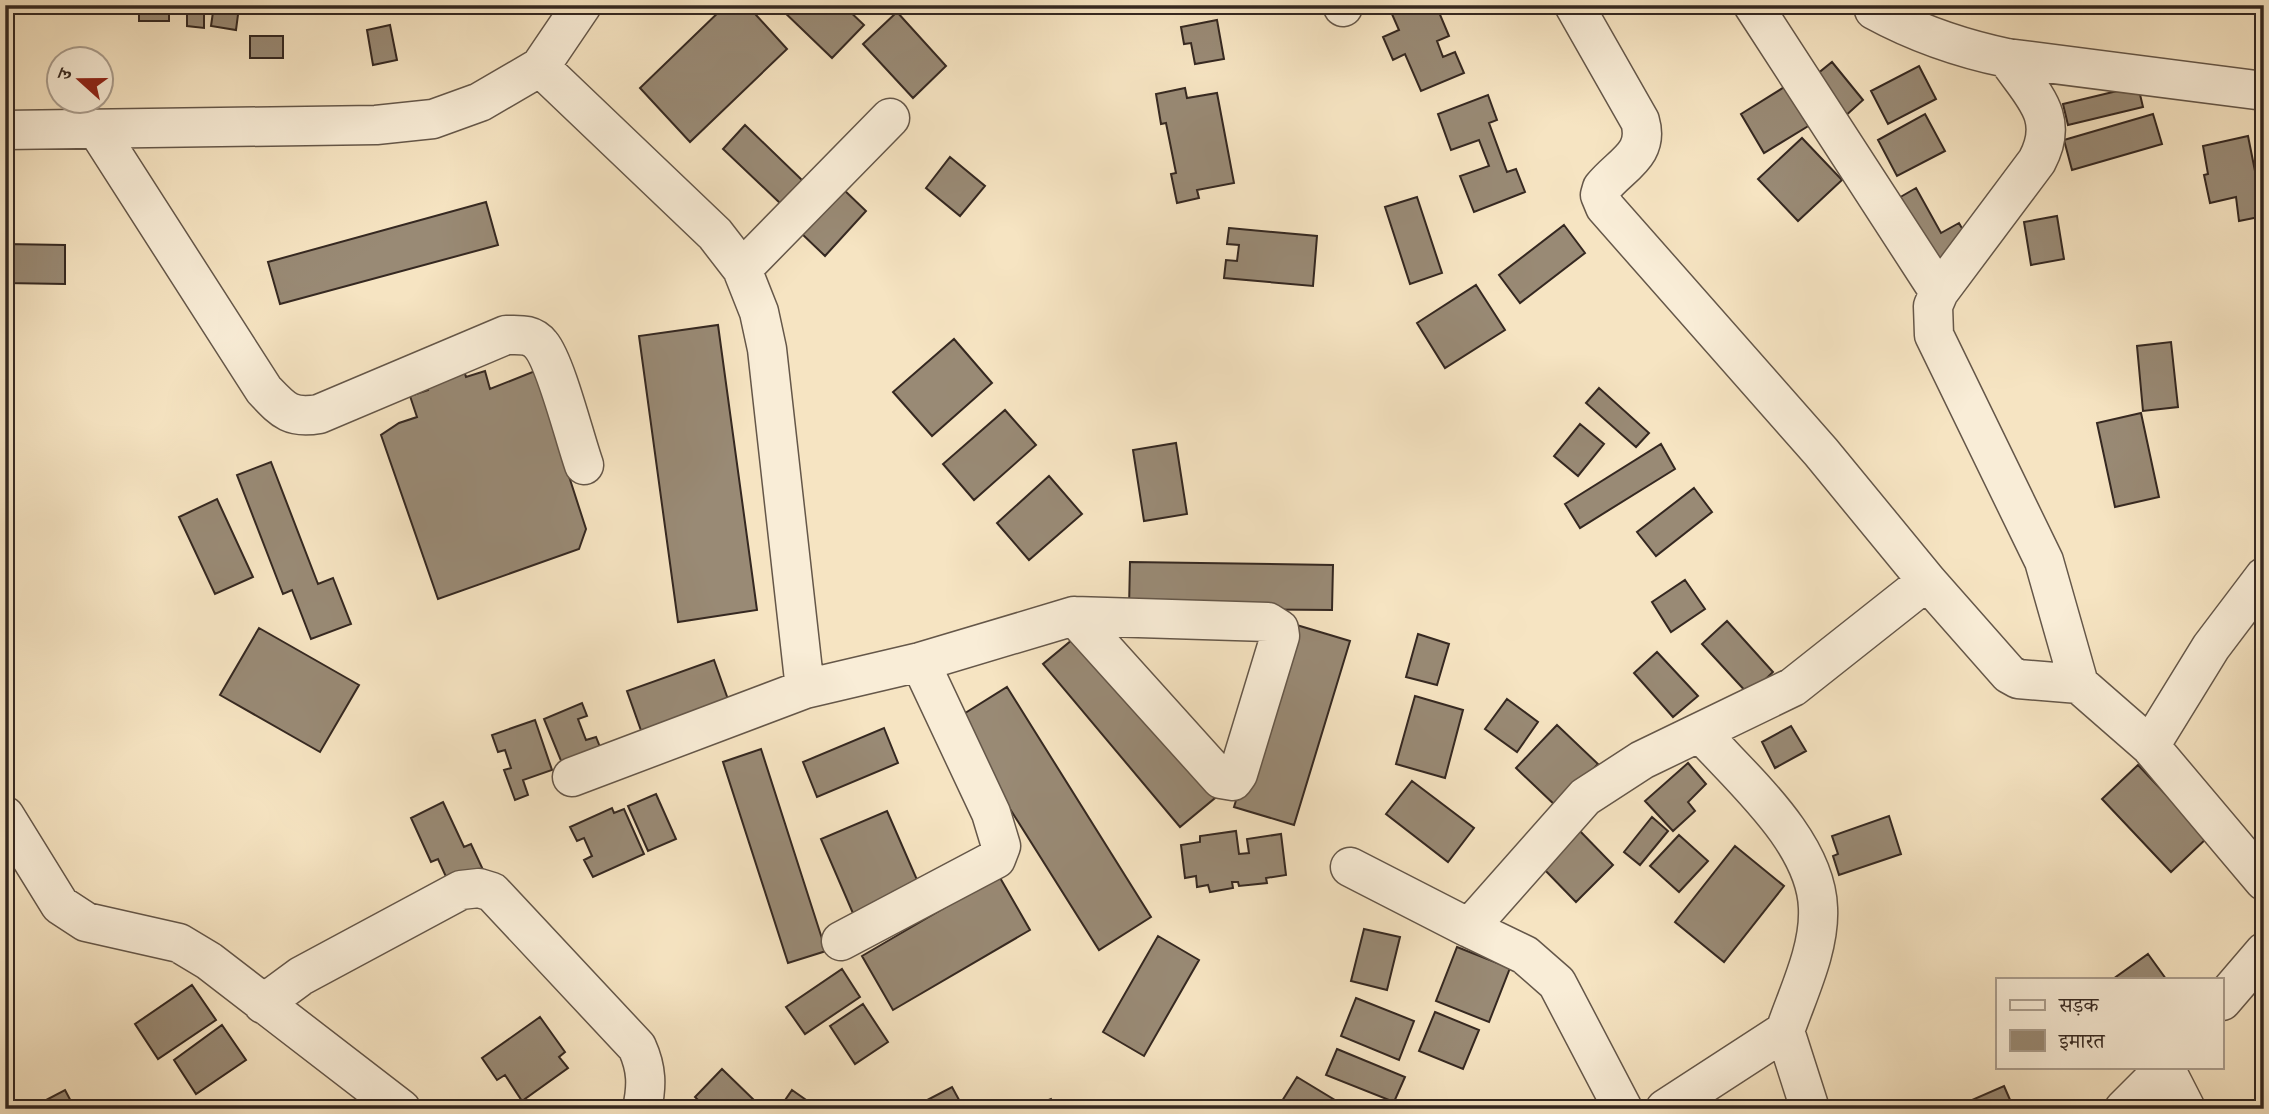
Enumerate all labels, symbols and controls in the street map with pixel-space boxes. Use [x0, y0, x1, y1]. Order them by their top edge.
north arrow [46, 46, 116, 116]
text: उ [52, 65, 78, 85]
legend [1996, 978, 2224, 1068]
text: सड़क [2058, 993, 2099, 1017]
text: इमारत [2058, 1029, 2106, 1053]

